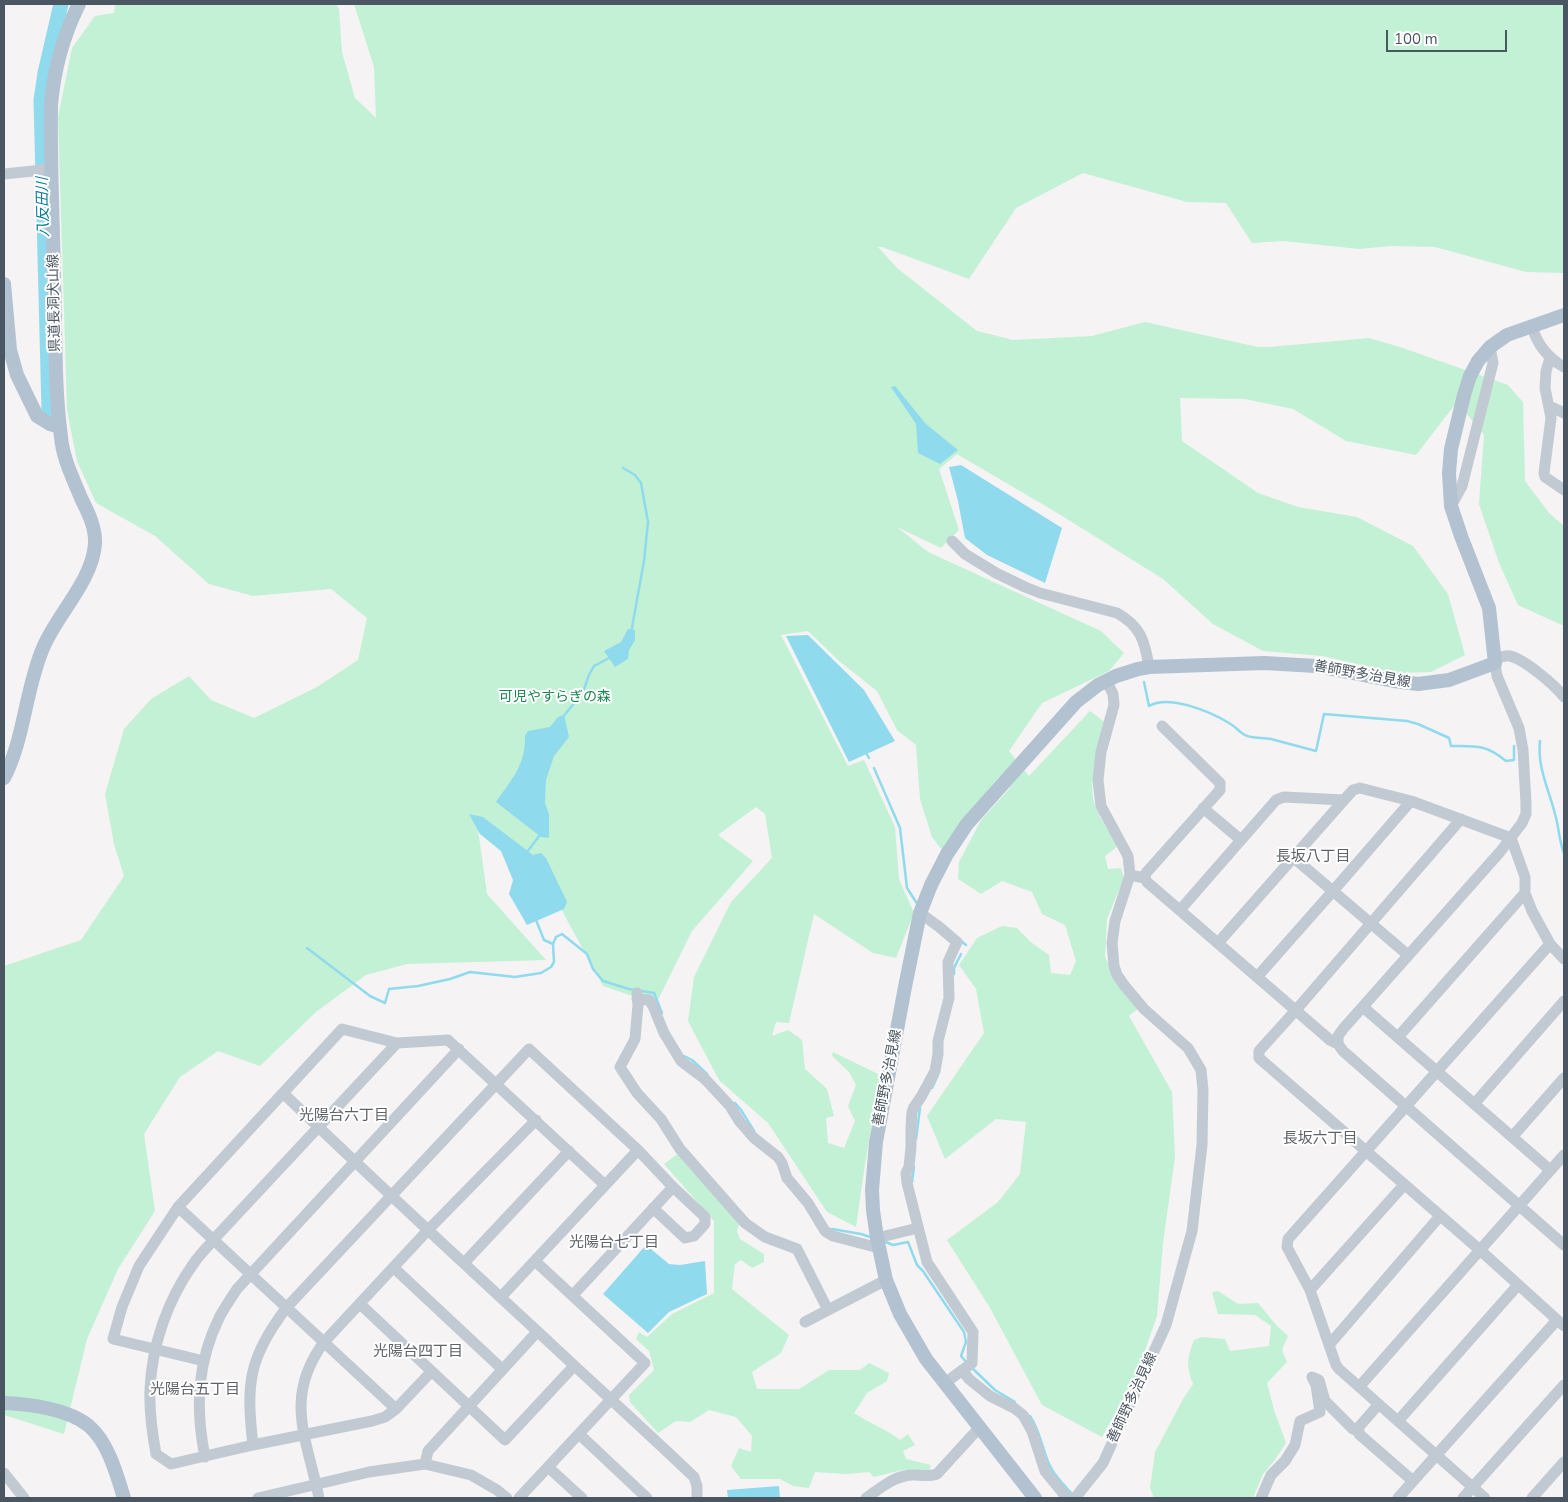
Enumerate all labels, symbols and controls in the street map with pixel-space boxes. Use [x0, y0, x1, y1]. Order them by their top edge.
scale bar [1388, 20, 1509, 52]
text: 100 m [1394, 29, 1438, 49]
water label: 八反田川 [34, 177, 54, 237]
street label: 県道長洞犬山線 [46, 254, 64, 352]
street label: 善師野多治見線 [1312, 658, 1412, 692]
park label: 可児やすらぎの森 [499, 690, 611, 706]
district label: 長坂八丁目 [1276, 848, 1350, 866]
street label: 善師野多治見線 [870, 1028, 906, 1128]
district label: 光陽台六丁目 [299, 1107, 389, 1125]
district label: 長坂六丁目 [1283, 1130, 1357, 1148]
district label: 光陽台七丁目 [569, 1234, 659, 1252]
district label: 光陽台四丁目 [373, 1343, 463, 1361]
street label: 善師野多治見線 [1105, 1350, 1161, 1446]
district label: 光陽台五丁目 [150, 1381, 240, 1399]

